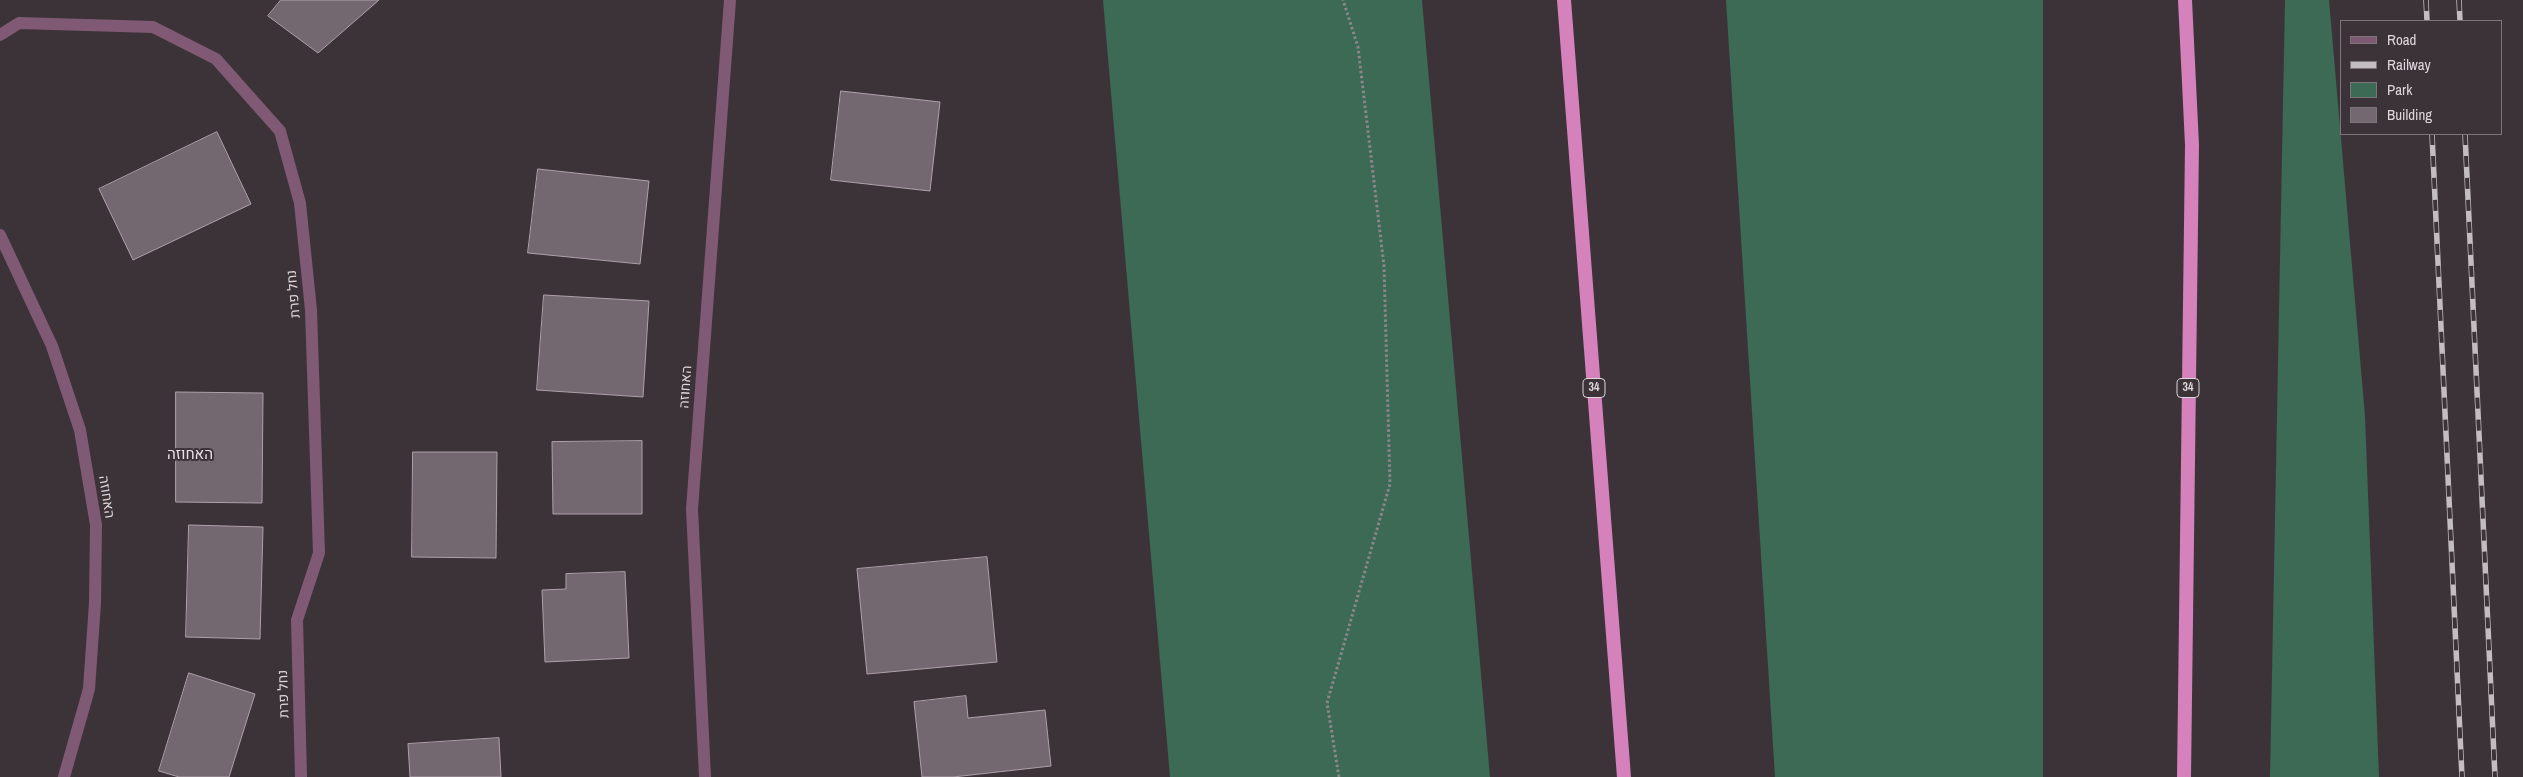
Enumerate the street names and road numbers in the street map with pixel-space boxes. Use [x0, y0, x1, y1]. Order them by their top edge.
street label: נחל פרת [284, 269, 304, 319]
street label: האחוזה [676, 365, 696, 409]
road number: 34 [1583, 378, 1605, 398]
road number: 34 [2177, 378, 2199, 398]
street label: האחוזה [94, 474, 118, 520]
street label: נחל פרת [275, 670, 293, 718]

